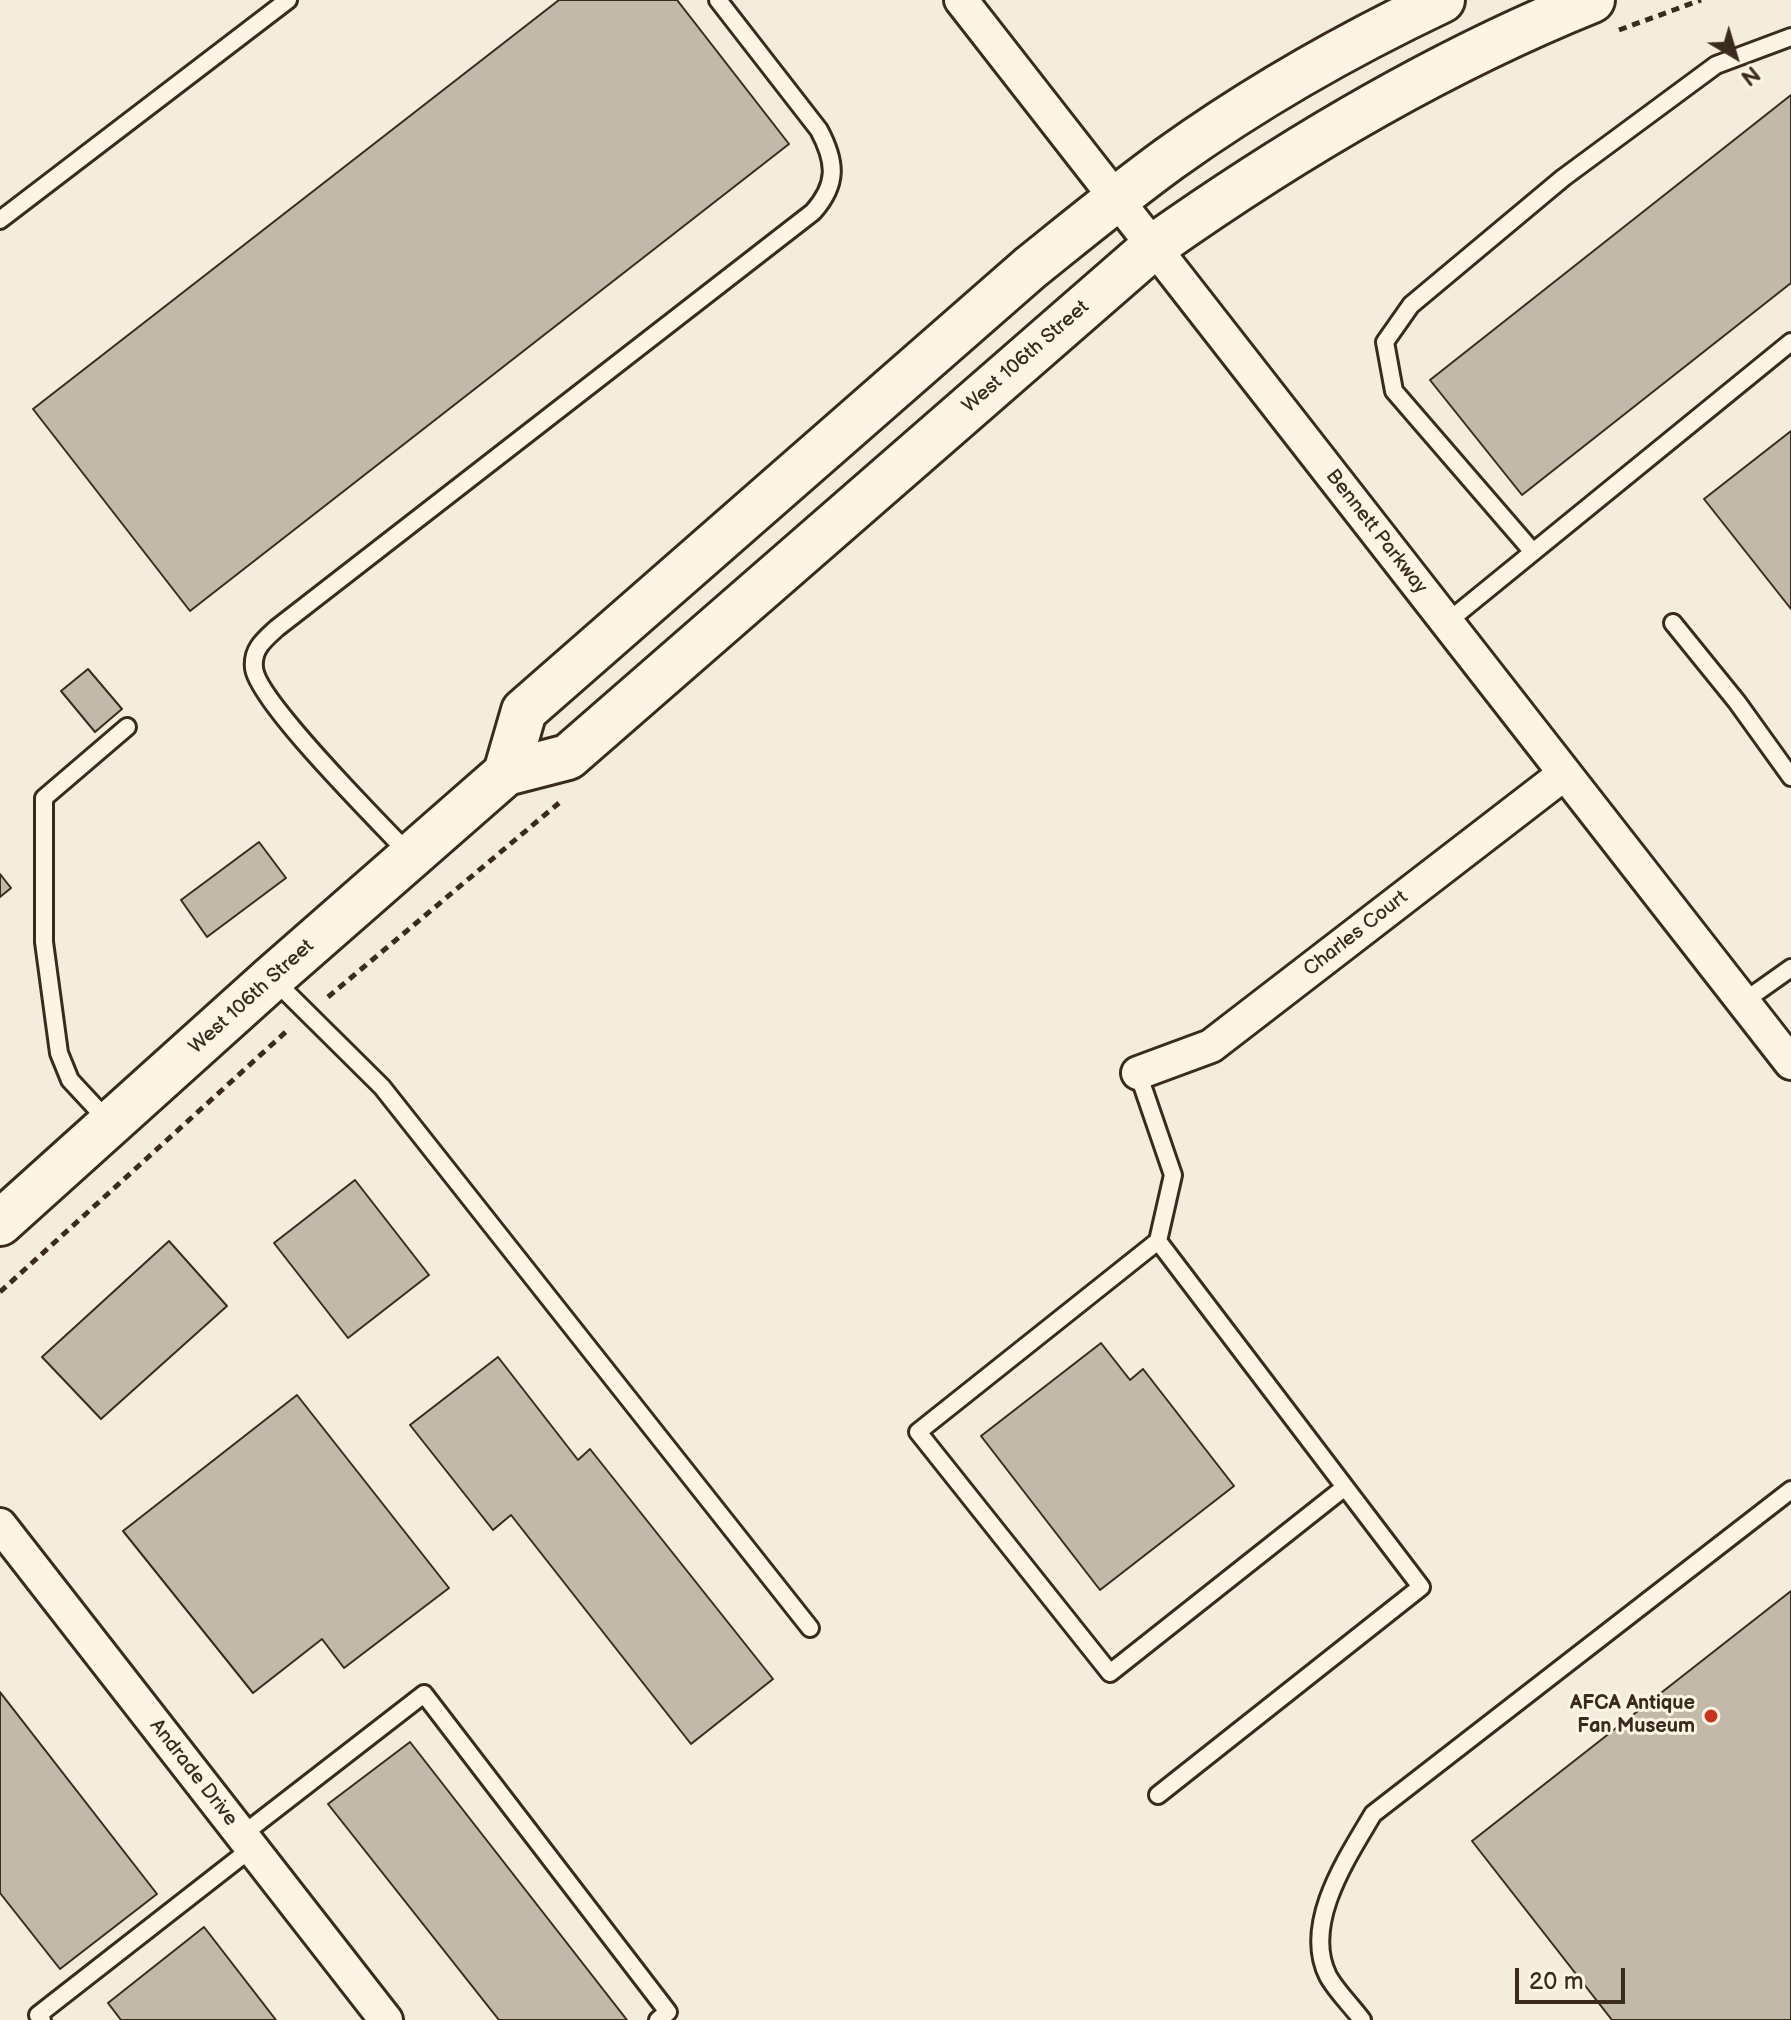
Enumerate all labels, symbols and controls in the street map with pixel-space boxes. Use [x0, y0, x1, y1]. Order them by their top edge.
north arrow [1695, 16, 1775, 96]
text: N [1735, 60, 1765, 91]
street label: West 106th Street [958, 296, 1094, 418]
street label: Bennett Parkway [1320, 465, 1432, 599]
street label: Charles Court [1299, 886, 1413, 982]
street label: West 106th Street [185, 935, 319, 1059]
place label: AFCA Antique Fan Museum [1570, 1692, 1695, 1739]
marker: AFCA Antique Fan Museum [1702, 1707, 1720, 1725]
street label: Andrade Drive [144, 1715, 242, 1831]
scale bar [1519, 1952, 1629, 2002]
text: 20 m [1529, 1967, 1584, 1996]

